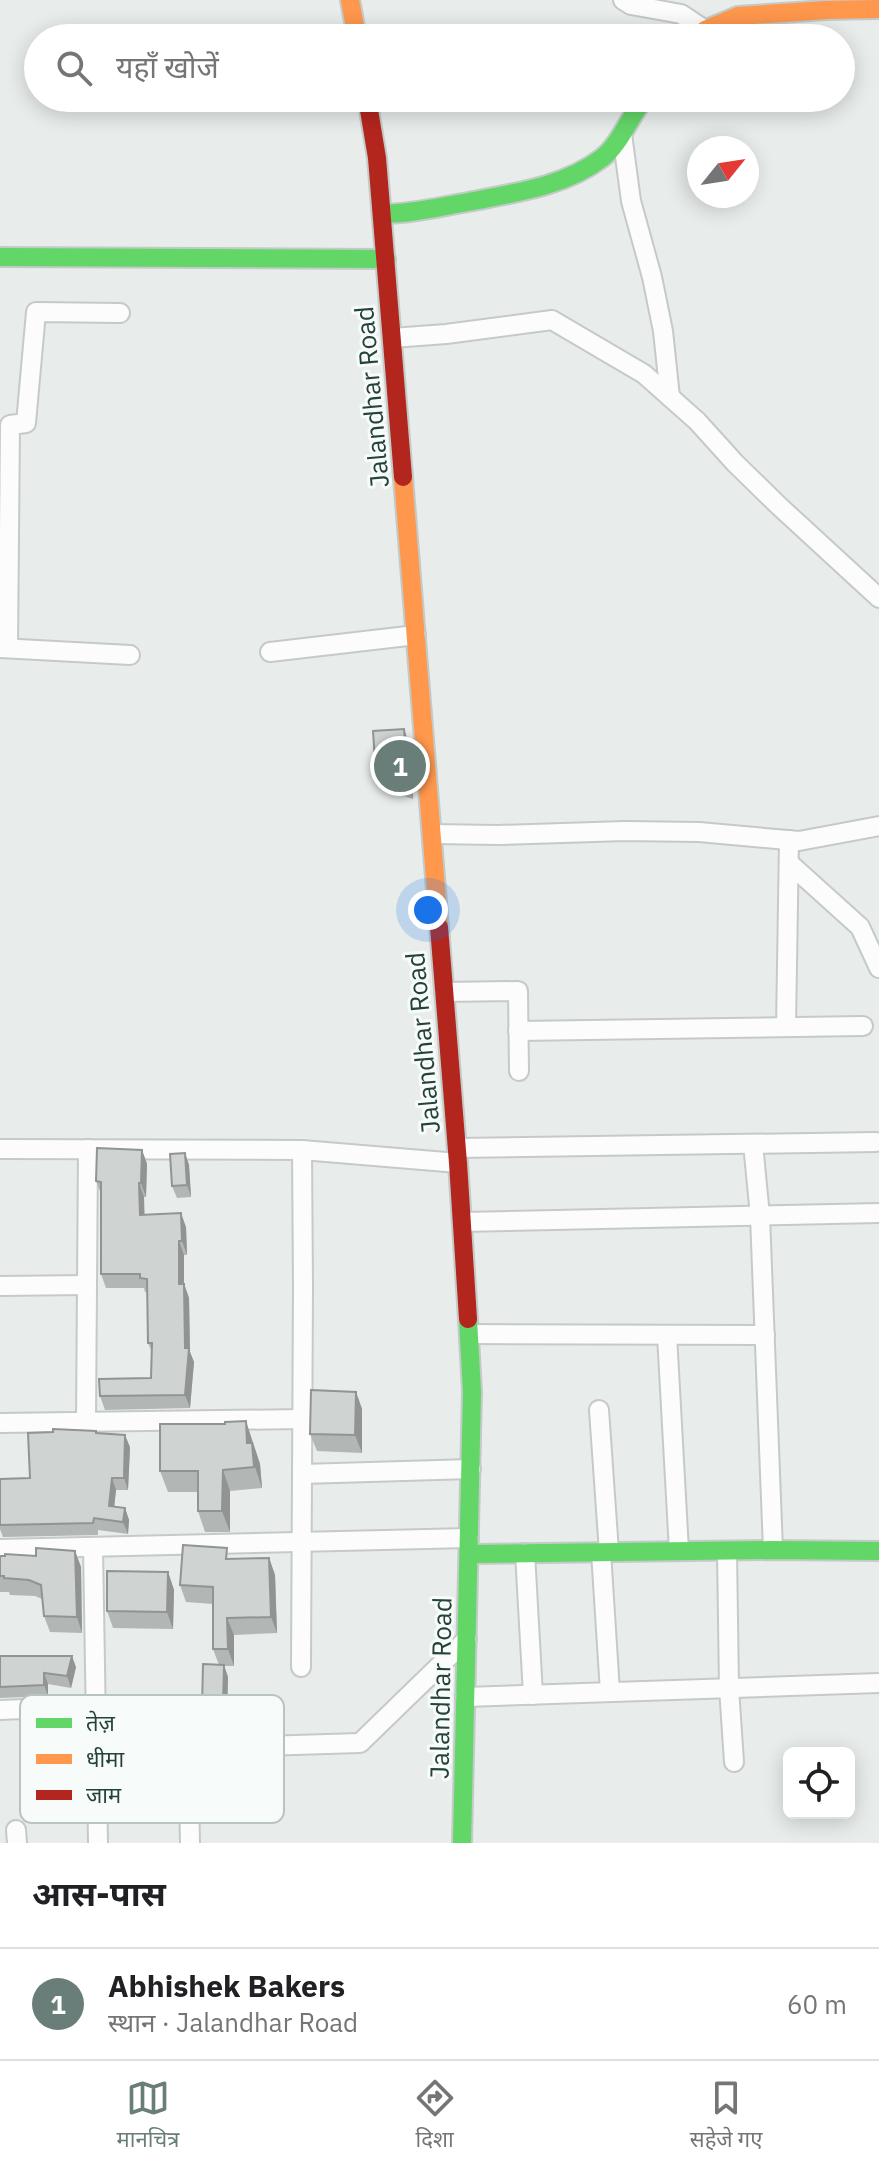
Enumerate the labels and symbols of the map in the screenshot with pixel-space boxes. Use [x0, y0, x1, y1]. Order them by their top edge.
north arrow [687, 136, 759, 208]
street label: Jalandhar Road [346, 305, 396, 489]
pin: 1 [374, 736, 426, 796]
your location [408, 890, 448, 930]
street label: Jalandhar Road [397, 951, 447, 1135]
street label: Jalandhar Road [421, 1597, 459, 1779]
legend [20, 1695, 284, 1823]
text: तेज़ [86, 1708, 116, 1737]
text: धीमा [86, 1744, 124, 1773]
text: जाम [86, 1780, 122, 1809]

